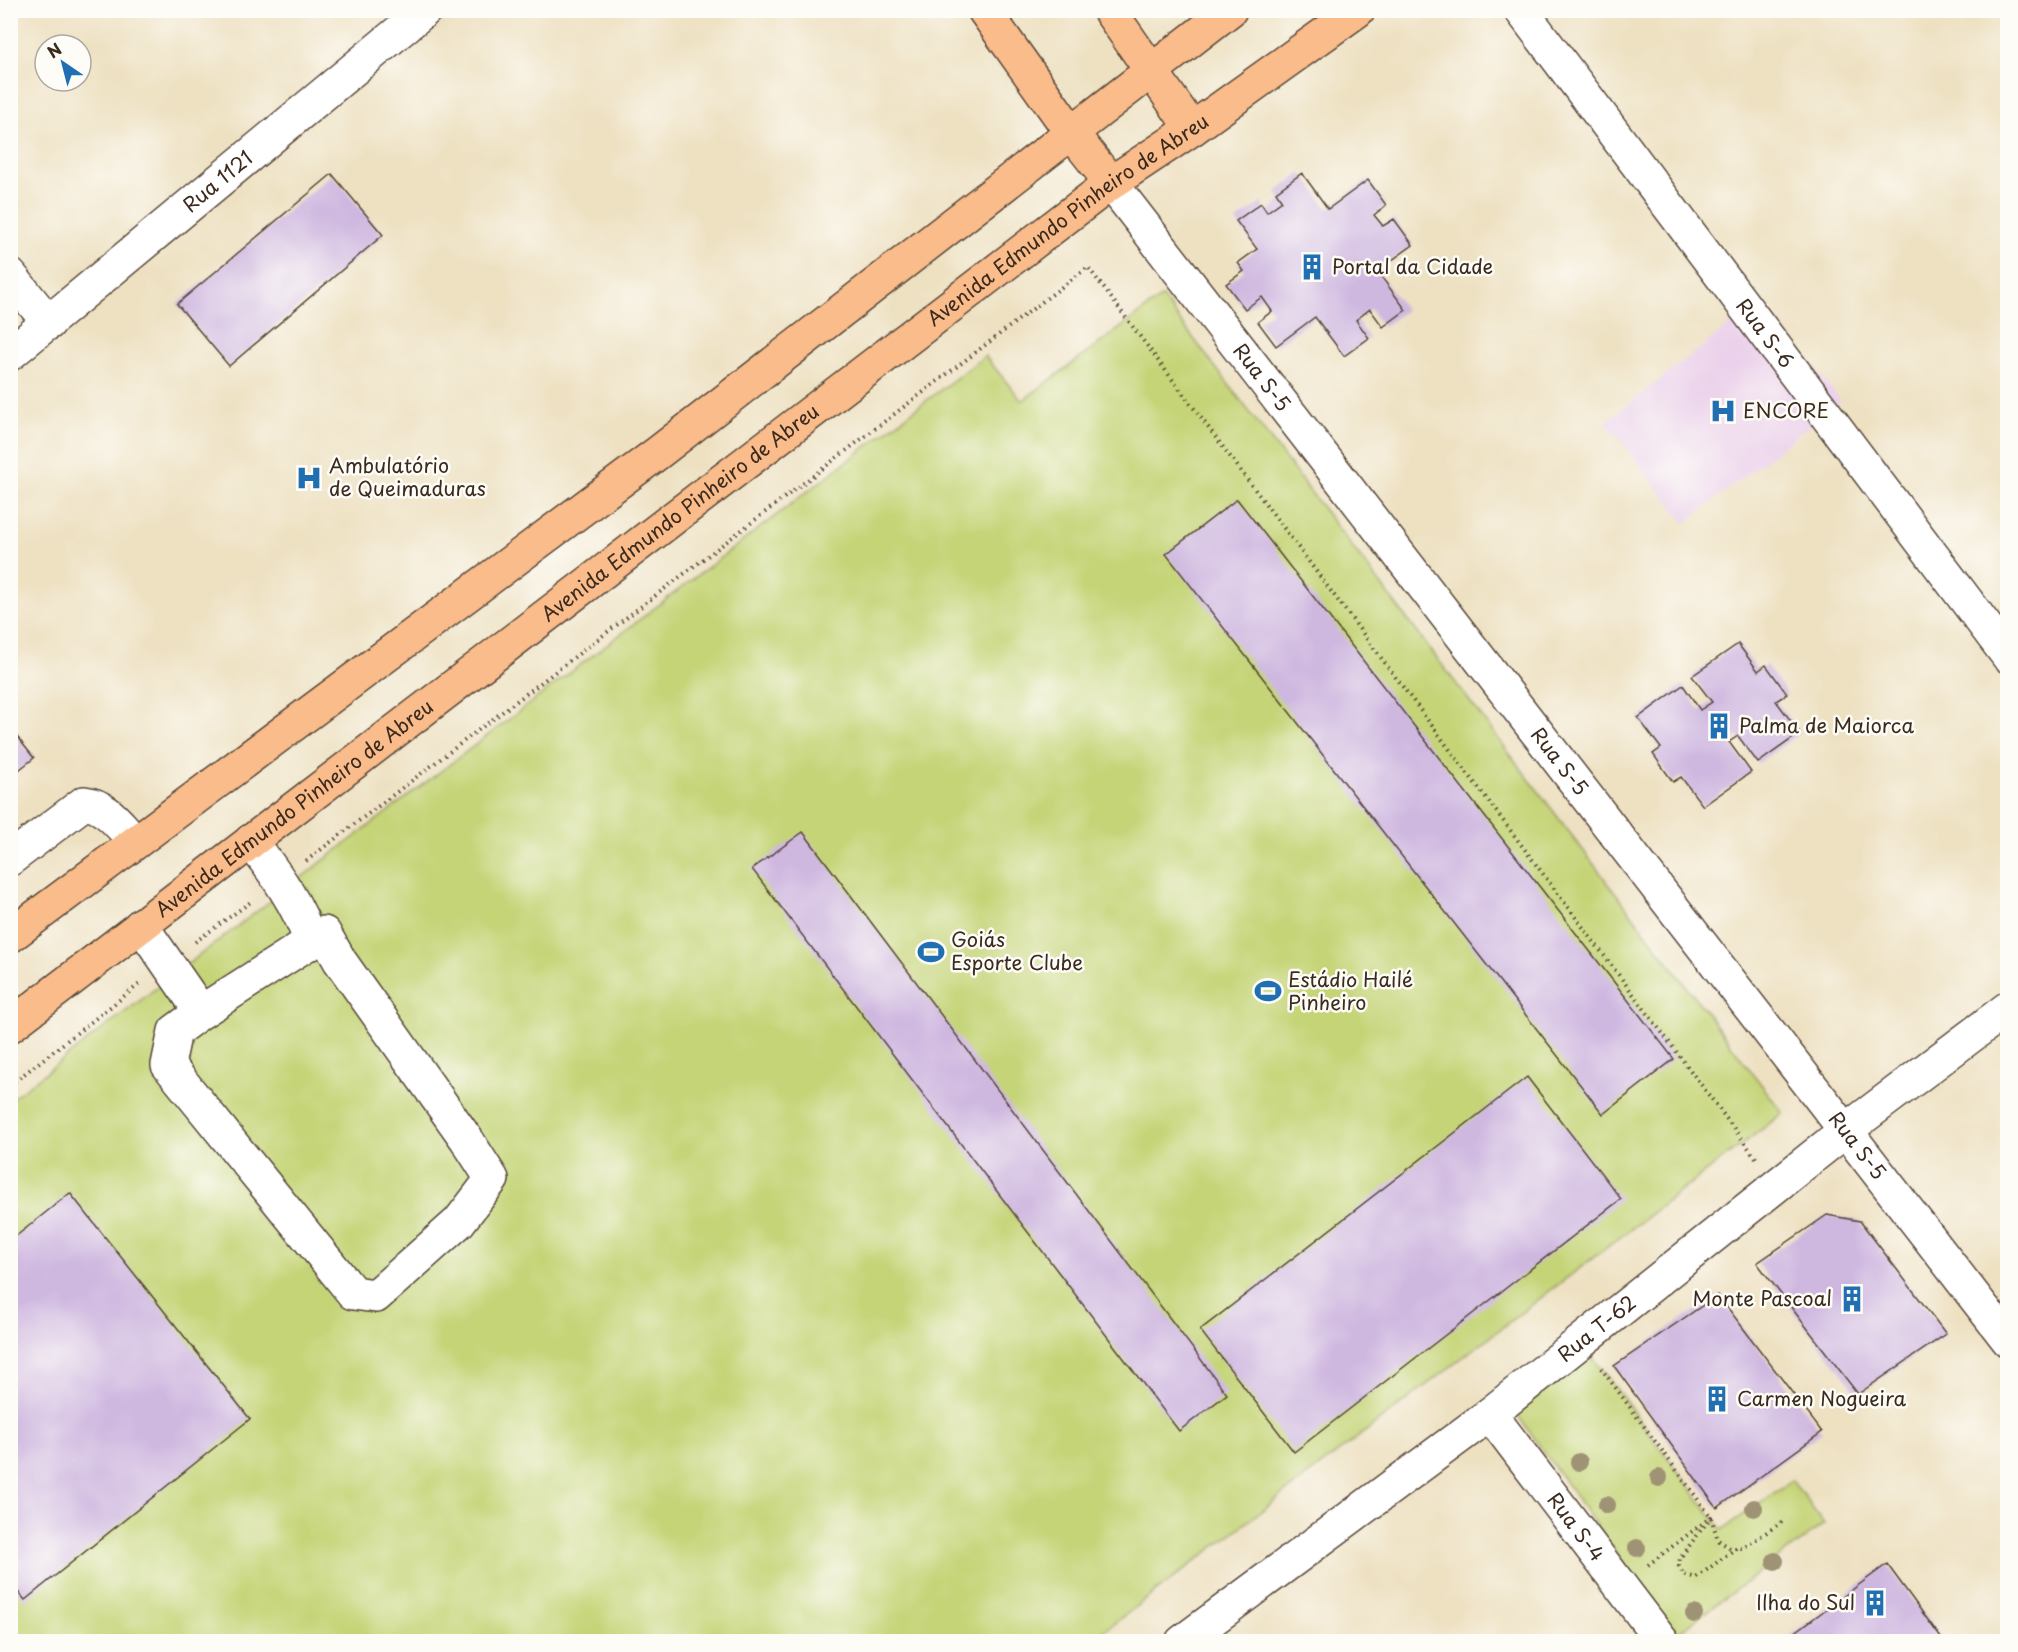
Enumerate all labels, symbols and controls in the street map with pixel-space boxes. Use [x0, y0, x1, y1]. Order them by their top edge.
north arrow [33, 33, 93, 93]
text: N [42, 36, 66, 63]
street label: Avenida Edmundo Pinheiro de Abreu [920, 106, 1214, 333]
street label: Rua 1121 [176, 143, 259, 219]
place label: Portal da Cidade [1332, 251, 1493, 281]
building icon: Portal da Cidade [1297, 252, 1327, 282]
street label: Rua S-6 [1729, 292, 1802, 374]
street label: Rua S-5 [1226, 336, 1299, 417]
place label: ENCORE [1743, 395, 1829, 425]
street label: Avenida Edmundo Pinheiro de Abreu [534, 396, 825, 628]
hospital icon: ENCORE [1708, 396, 1738, 426]
place label: Ambulatório de Queimaduras [329, 450, 486, 503]
hospital icon: Ambulatório de Queimaduras [294, 463, 324, 493]
street label: Avenida Edmundo Pinheiro de Abreu [148, 691, 439, 924]
place label: Palma de Maiorca [1739, 710, 1915, 740]
building icon: Palma de Maiorca [1704, 711, 1734, 741]
street label: Rua S-5 [1524, 720, 1596, 801]
place label: Goiás Esporte Clube [951, 924, 1083, 977]
sports icon: Goiás Esporte Clube [916, 937, 946, 967]
place label: Estádio Hailé Pinheiro [1288, 964, 1413, 1017]
sports icon: Estádio Hailé Pinheiro [1253, 976, 1283, 1006]
street label: Rua S-5 [1822, 1105, 1894, 1185]
place label: Monte Pascoal [1692, 1283, 1832, 1313]
building icon: Monte Pascoal [1837, 1284, 1867, 1314]
street label: Rua T-62 [1551, 1287, 1642, 1369]
place label: Carmen Nogueira [1737, 1383, 1907, 1413]
building icon: Carmen Nogueira [1702, 1384, 1732, 1414]
street label: Rua S-4 [1541, 1486, 1613, 1567]
place label: Ilha do Sul [1756, 1587, 1855, 1617]
building icon: Ilha do Sul [1860, 1588, 1890, 1618]

